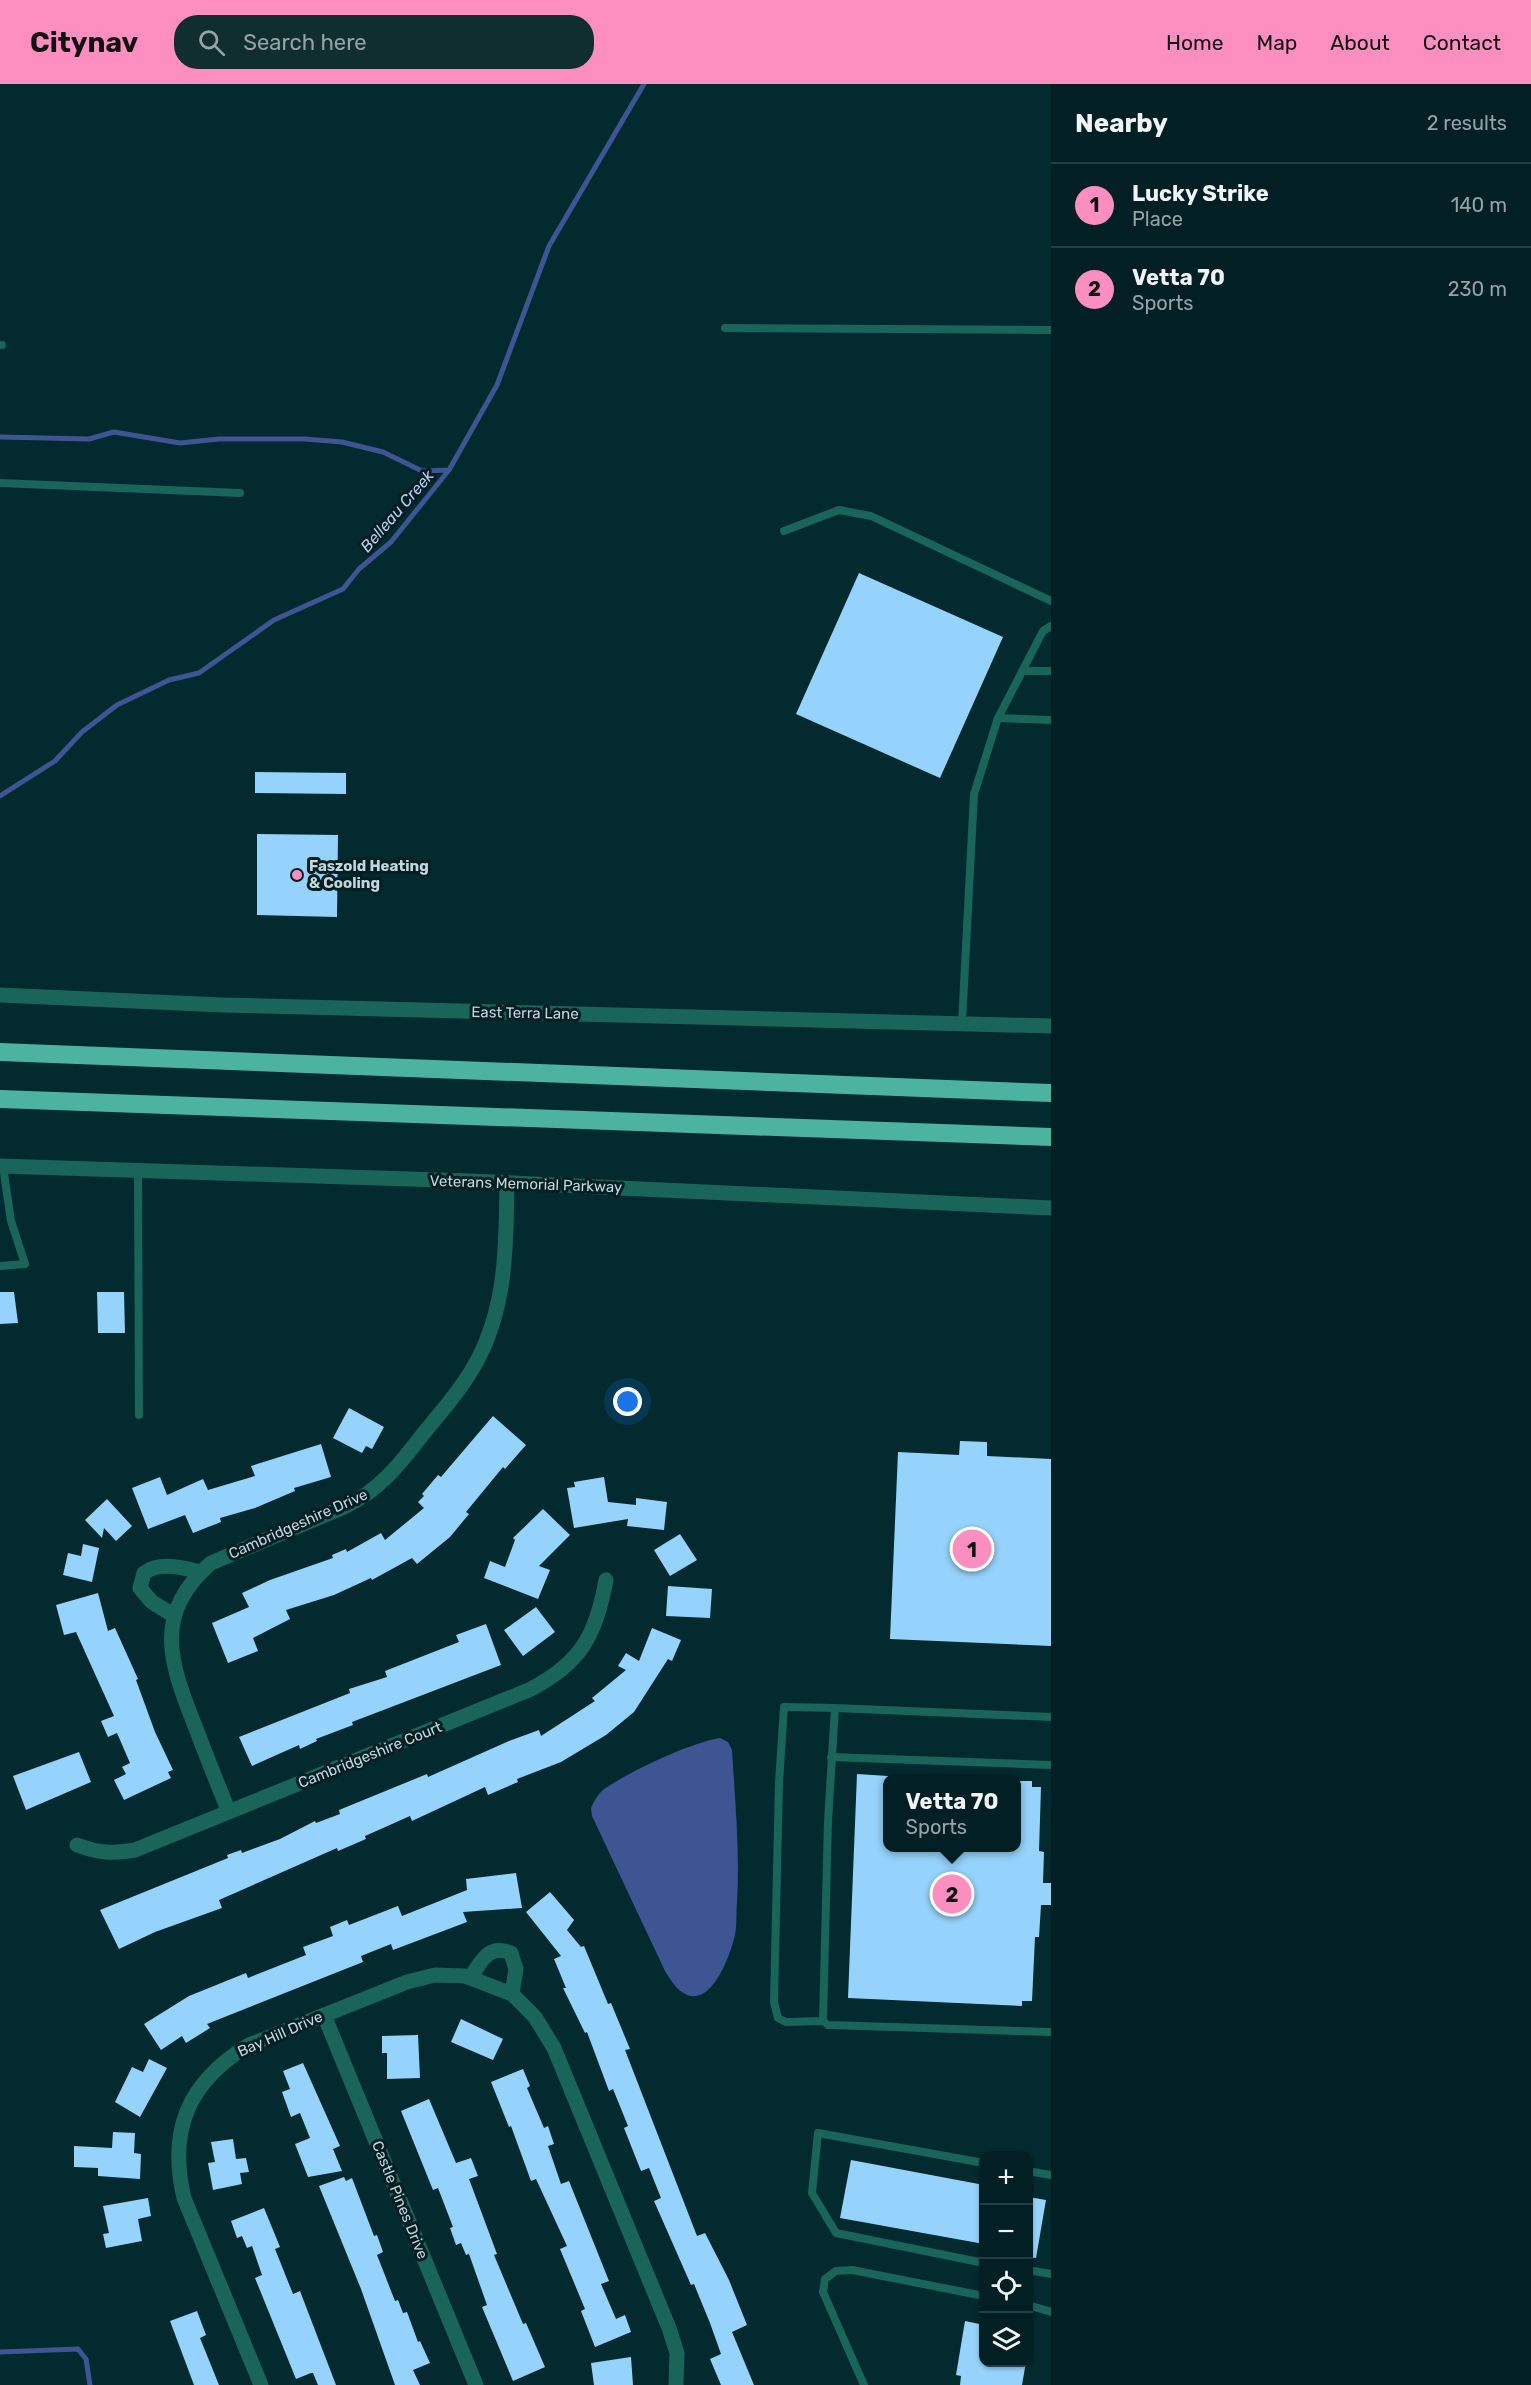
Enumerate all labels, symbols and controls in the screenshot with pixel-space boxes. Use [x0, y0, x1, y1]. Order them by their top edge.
search box [174, 15, 594, 69]
text: Citynav [30, 26, 138, 59]
icon: search [195, 26, 228, 59]
text: Search here [243, 29, 367, 56]
text: Home [1166, 30, 1223, 55]
text: Map [1256, 30, 1297, 55]
text: About [1330, 30, 1390, 55]
text: Contact [1423, 30, 1501, 55]
text: Nearby [1075, 108, 1168, 139]
text: 2 results [1427, 111, 1507, 135]
text: Lucky Strike [1132, 180, 1269, 207]
text: 1 [1090, 193, 1099, 217]
text: 140 m [1451, 193, 1507, 217]
text: Place [1132, 207, 1183, 231]
text: Vetta 70 [1132, 264, 1225, 291]
text: 2 [1088, 277, 1101, 301]
text: 230 m [1448, 277, 1507, 301]
text: Sports [1132, 291, 1193, 315]
water label: Belleau Creek [356, 466, 438, 556]
place label: Faszold Heating & Cooling [309, 857, 429, 892]
marker: Faszold Heating & Cooling [290, 868, 304, 882]
street label: East Terra Lane [471, 1003, 579, 1023]
street label: Veterans Memorial Parkway [429, 1172, 623, 1196]
your location [613, 1387, 642, 1416]
street label: Cambridgeshire Drive [226, 1485, 370, 1563]
pin: 1 [952, 1526, 992, 1572]
street label: Cambridgeshire Court [296, 1718, 445, 1792]
popup [883, 1774, 1021, 1852]
text: Vetta 70 [906, 1788, 998, 1815]
text: Sports [906, 1815, 967, 1839]
pin: 2 [932, 1872, 972, 1916]
street label: Bay Hill Drive [235, 2007, 325, 2061]
street label: Castle Pines Drive [368, 2138, 432, 2262]
map controls [979, 2151, 1033, 2367]
button: + [979, 2151, 1033, 2205]
button: − [979, 2205, 1033, 2259]
button: locate [979, 2259, 1033, 2313]
button: layers [979, 2313, 1033, 2367]

